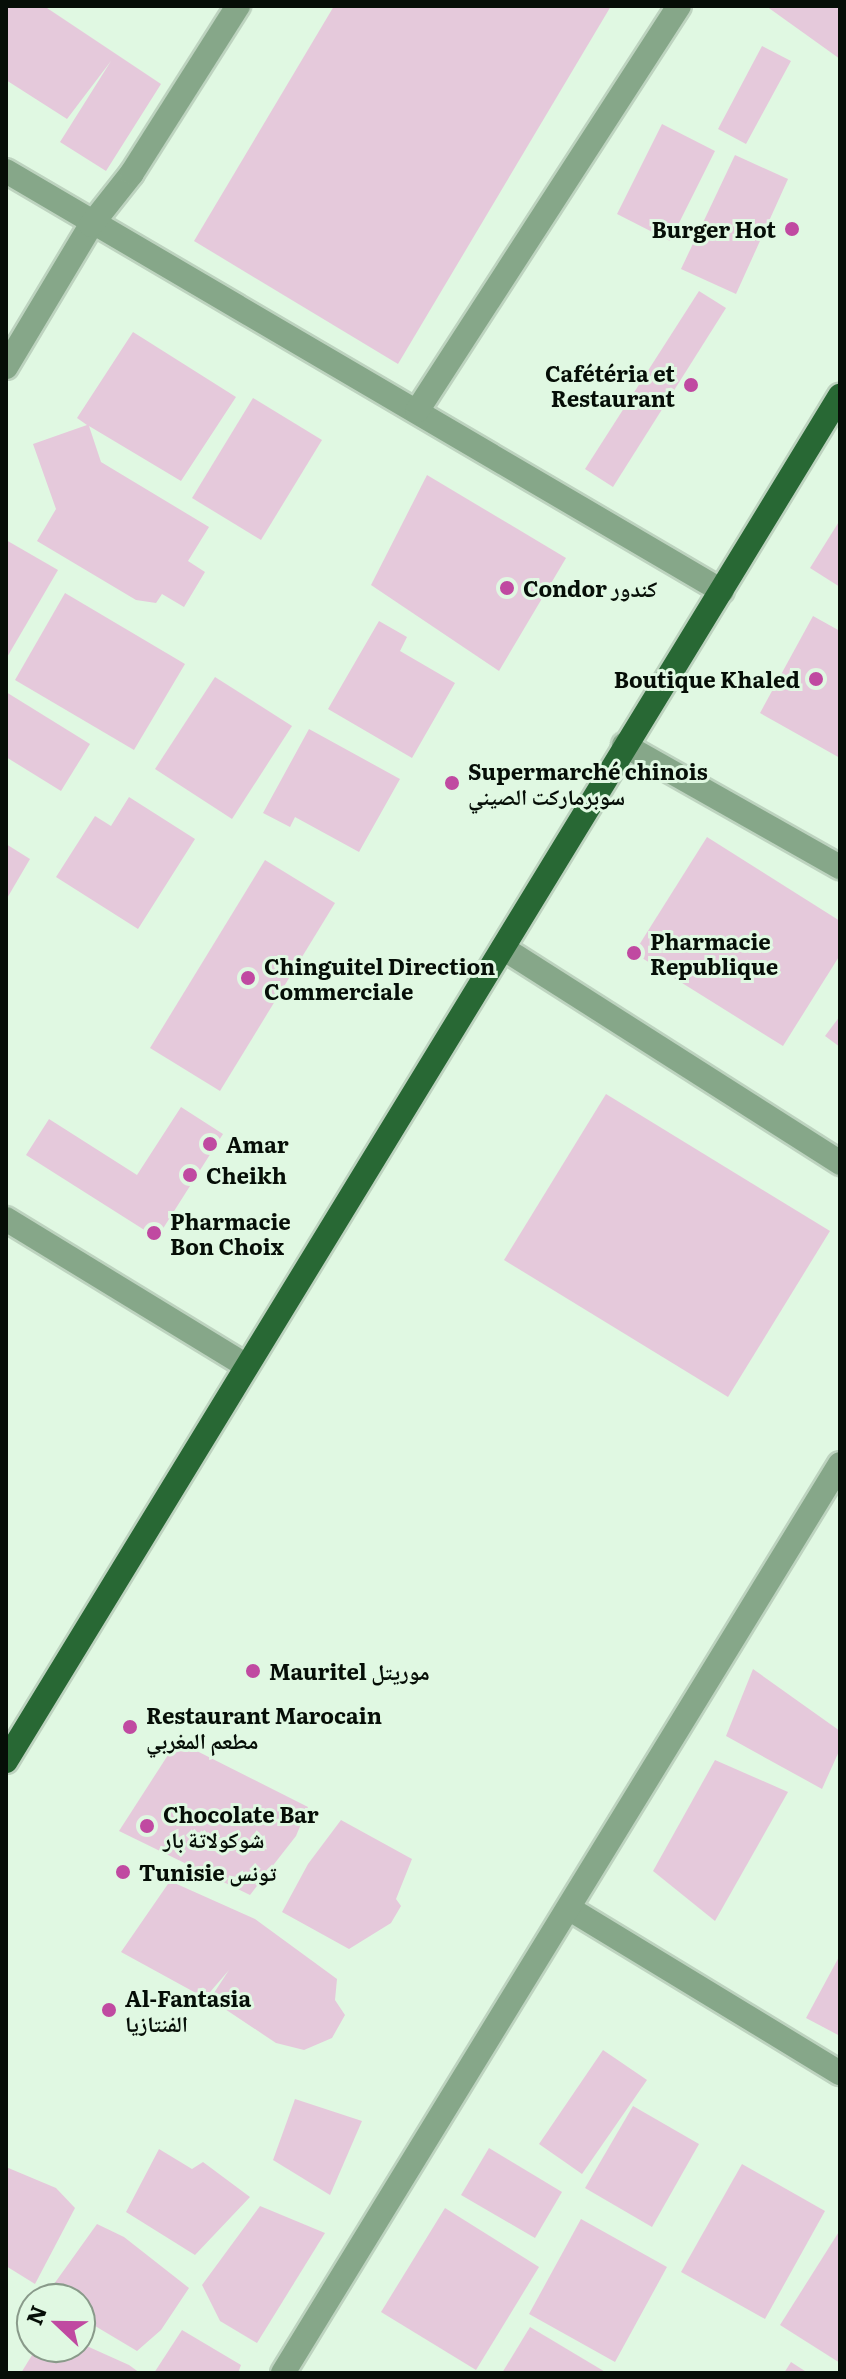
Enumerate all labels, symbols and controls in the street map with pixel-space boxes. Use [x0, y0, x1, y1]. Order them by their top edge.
place label: Burger Hot [651, 216, 776, 242]
marker: Burger Hot [783, 220, 801, 238]
place label: Cafétéria et Restaurant [545, 359, 675, 410]
marker: Cafétéria et Restaurant [682, 376, 700, 394]
place label: Condor كندور [523, 575, 657, 601]
marker: Condor كندور [498, 579, 516, 597]
place label: Boutique Khaled [614, 666, 800, 692]
marker: Boutique Khaled [807, 670, 825, 688]
place label: Supermarché chinois سوبرماركت الصيني [468, 757, 708, 808]
marker: Supermarché chinois سوبرماركت الصيني [443, 774, 461, 792]
place label: Pharmacie Republique [650, 927, 778, 978]
marker: Pharmacie Republique [625, 944, 643, 962]
place label: Chinguitel Direction Commerciale [264, 952, 495, 1004]
marker: Chinguitel Direction Commerciale [239, 969, 257, 987]
place label: Amar [226, 1131, 289, 1157]
marker: Amar [201, 1135, 219, 1153]
place label: Cheikh [206, 1162, 287, 1188]
marker: Cheikh [181, 1166, 199, 1184]
place label: Pharmacie Bon Choix [170, 1207, 291, 1258]
marker: Pharmacie Bon Choix [145, 1224, 163, 1242]
place label: Mauritel موريتل [269, 1658, 430, 1684]
marker: Mauritel موريتل [244, 1662, 262, 1680]
place label: Restaurant Marocain مطعم المغربي [146, 1701, 382, 1752]
marker: Restaurant Marocain مطعم المغربي [121, 1718, 139, 1736]
place label: Chocolate Bar شوكولاتة بار [163, 1800, 319, 1852]
marker: Chocolate Bar شوكولاتة بار [138, 1817, 156, 1835]
place label: Tunisie تونس [139, 1859, 276, 1885]
marker: Tunisie تونس [114, 1863, 132, 1881]
place label: Al-Fantasia الفنتازيا [125, 1984, 251, 2036]
marker: Al-Fantasia الفنتازيا [100, 2001, 118, 2019]
north arrow [16, 2283, 96, 2363]
text: N [16, 2300, 54, 2329]

